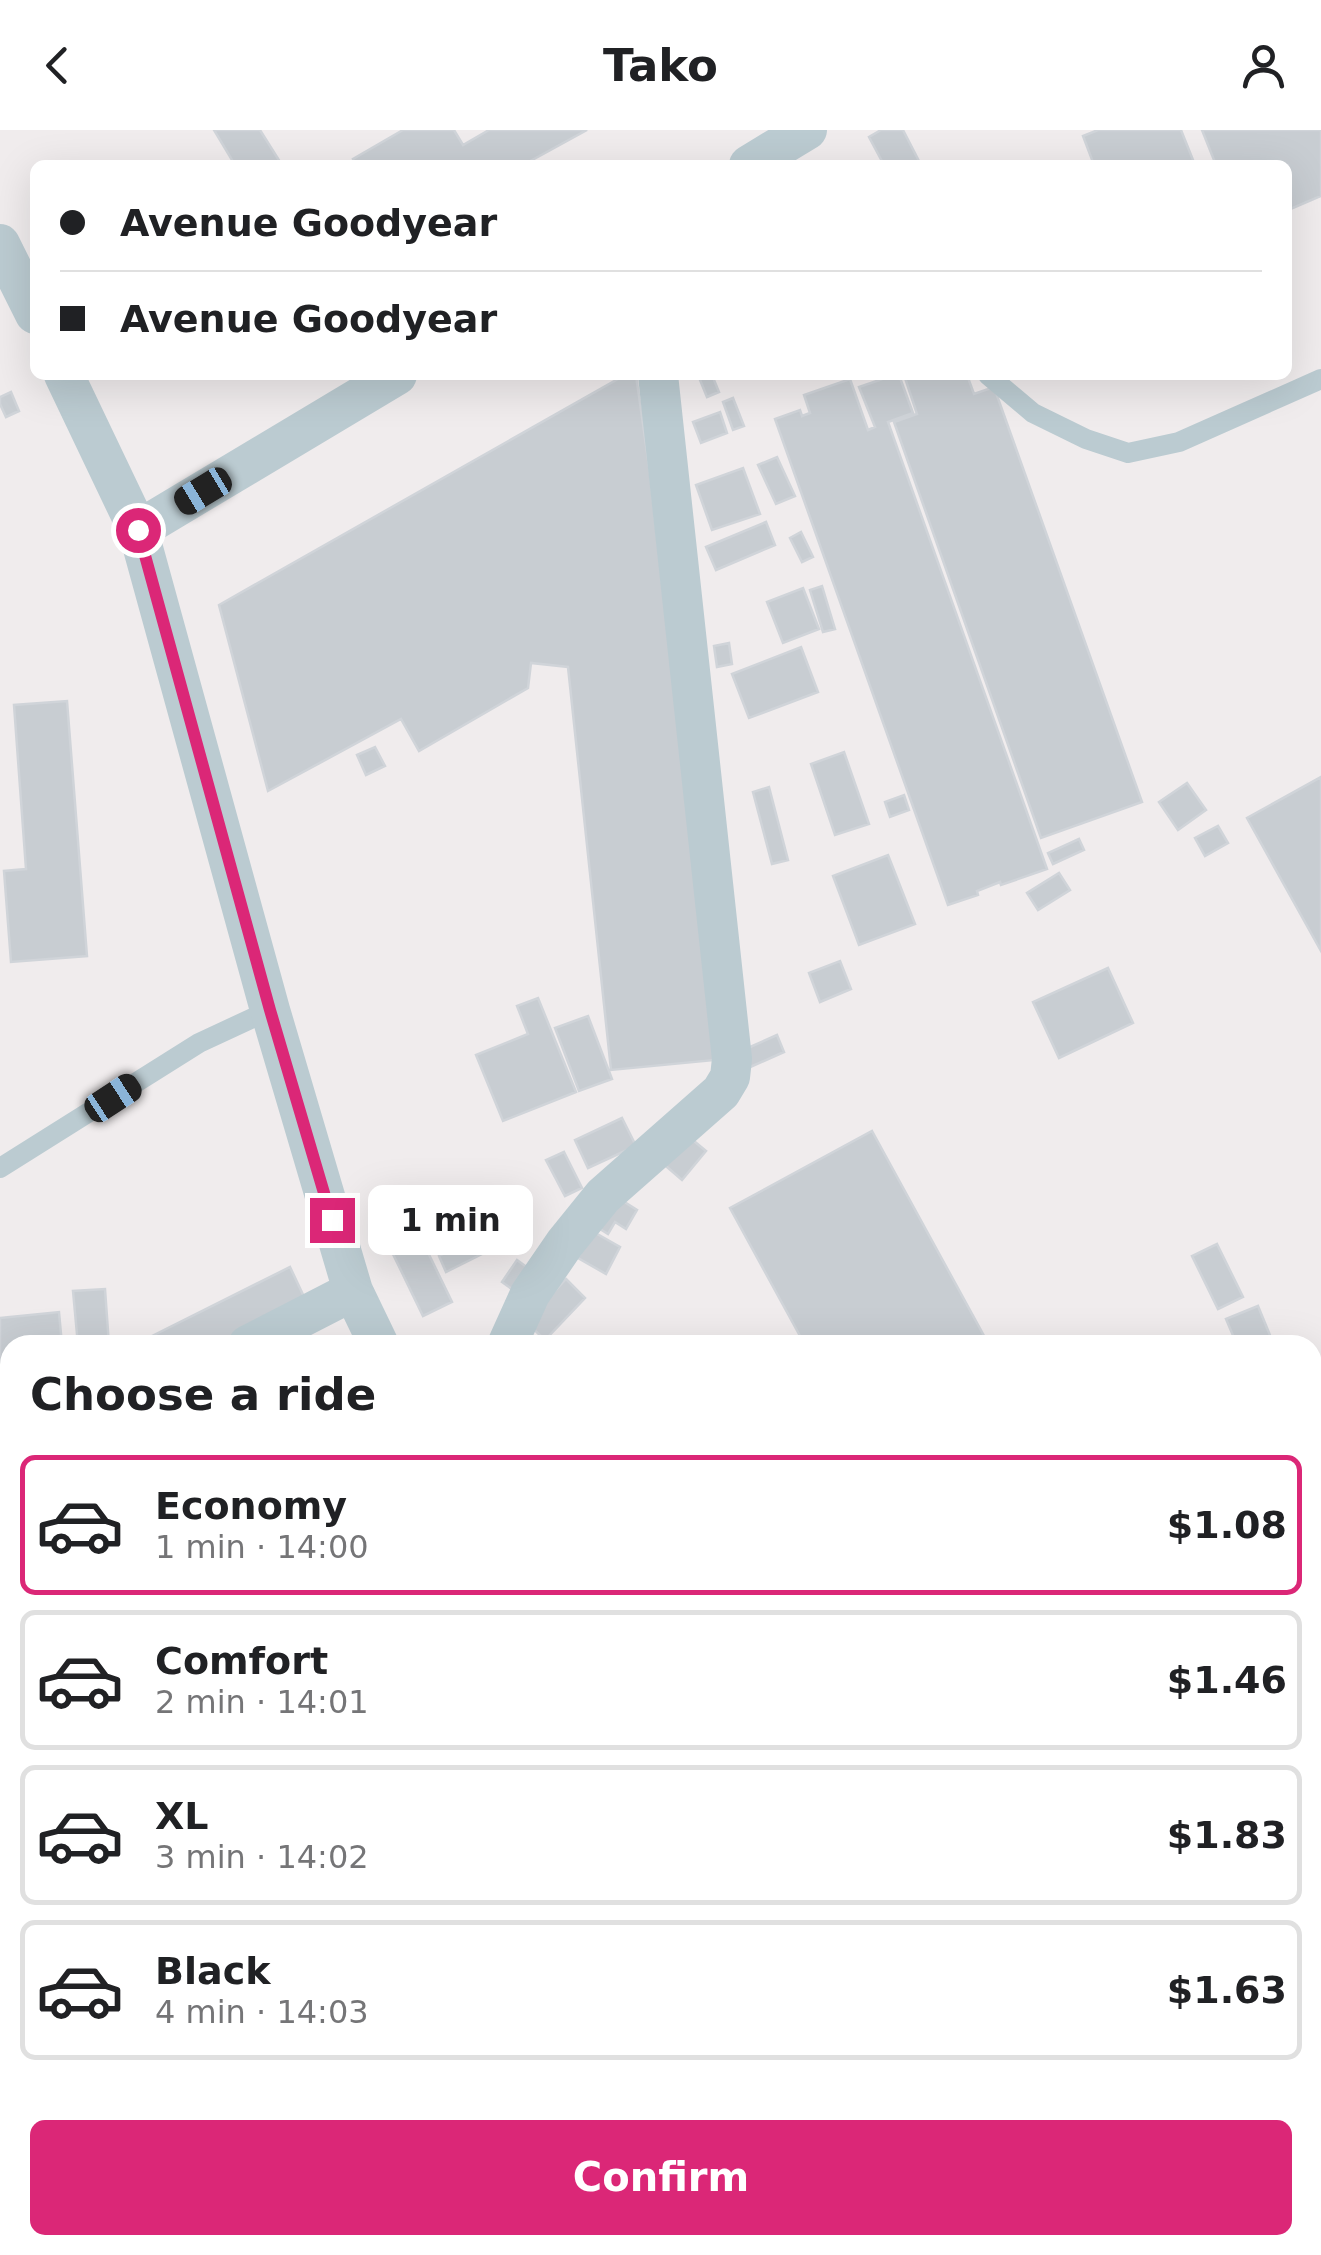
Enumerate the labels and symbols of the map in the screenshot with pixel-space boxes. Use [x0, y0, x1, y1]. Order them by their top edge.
car [170, 463, 236, 519]
route start [116, 508, 161, 553]
car [80, 1069, 146, 1127]
callout: 1 min [367, 1185, 532, 1255]
route end [310, 1198, 355, 1243]

